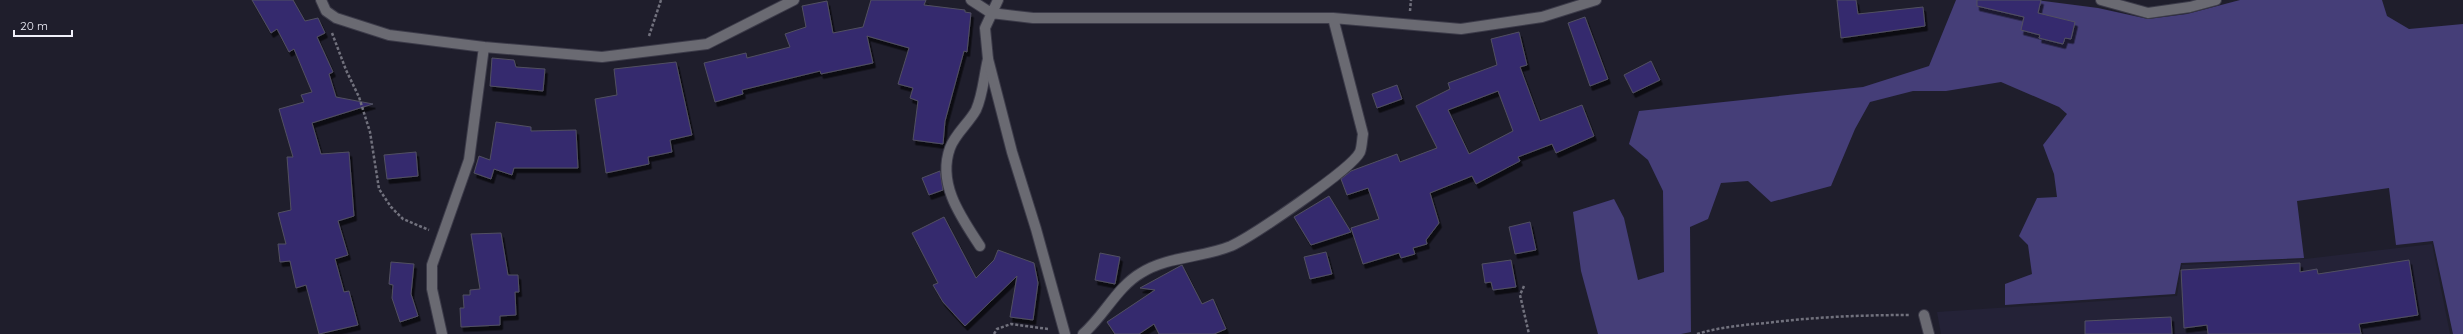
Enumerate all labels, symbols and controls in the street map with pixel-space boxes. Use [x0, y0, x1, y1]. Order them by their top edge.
scale bar [14, 12, 72, 38]
text: 20 m [20, 18, 48, 33]

